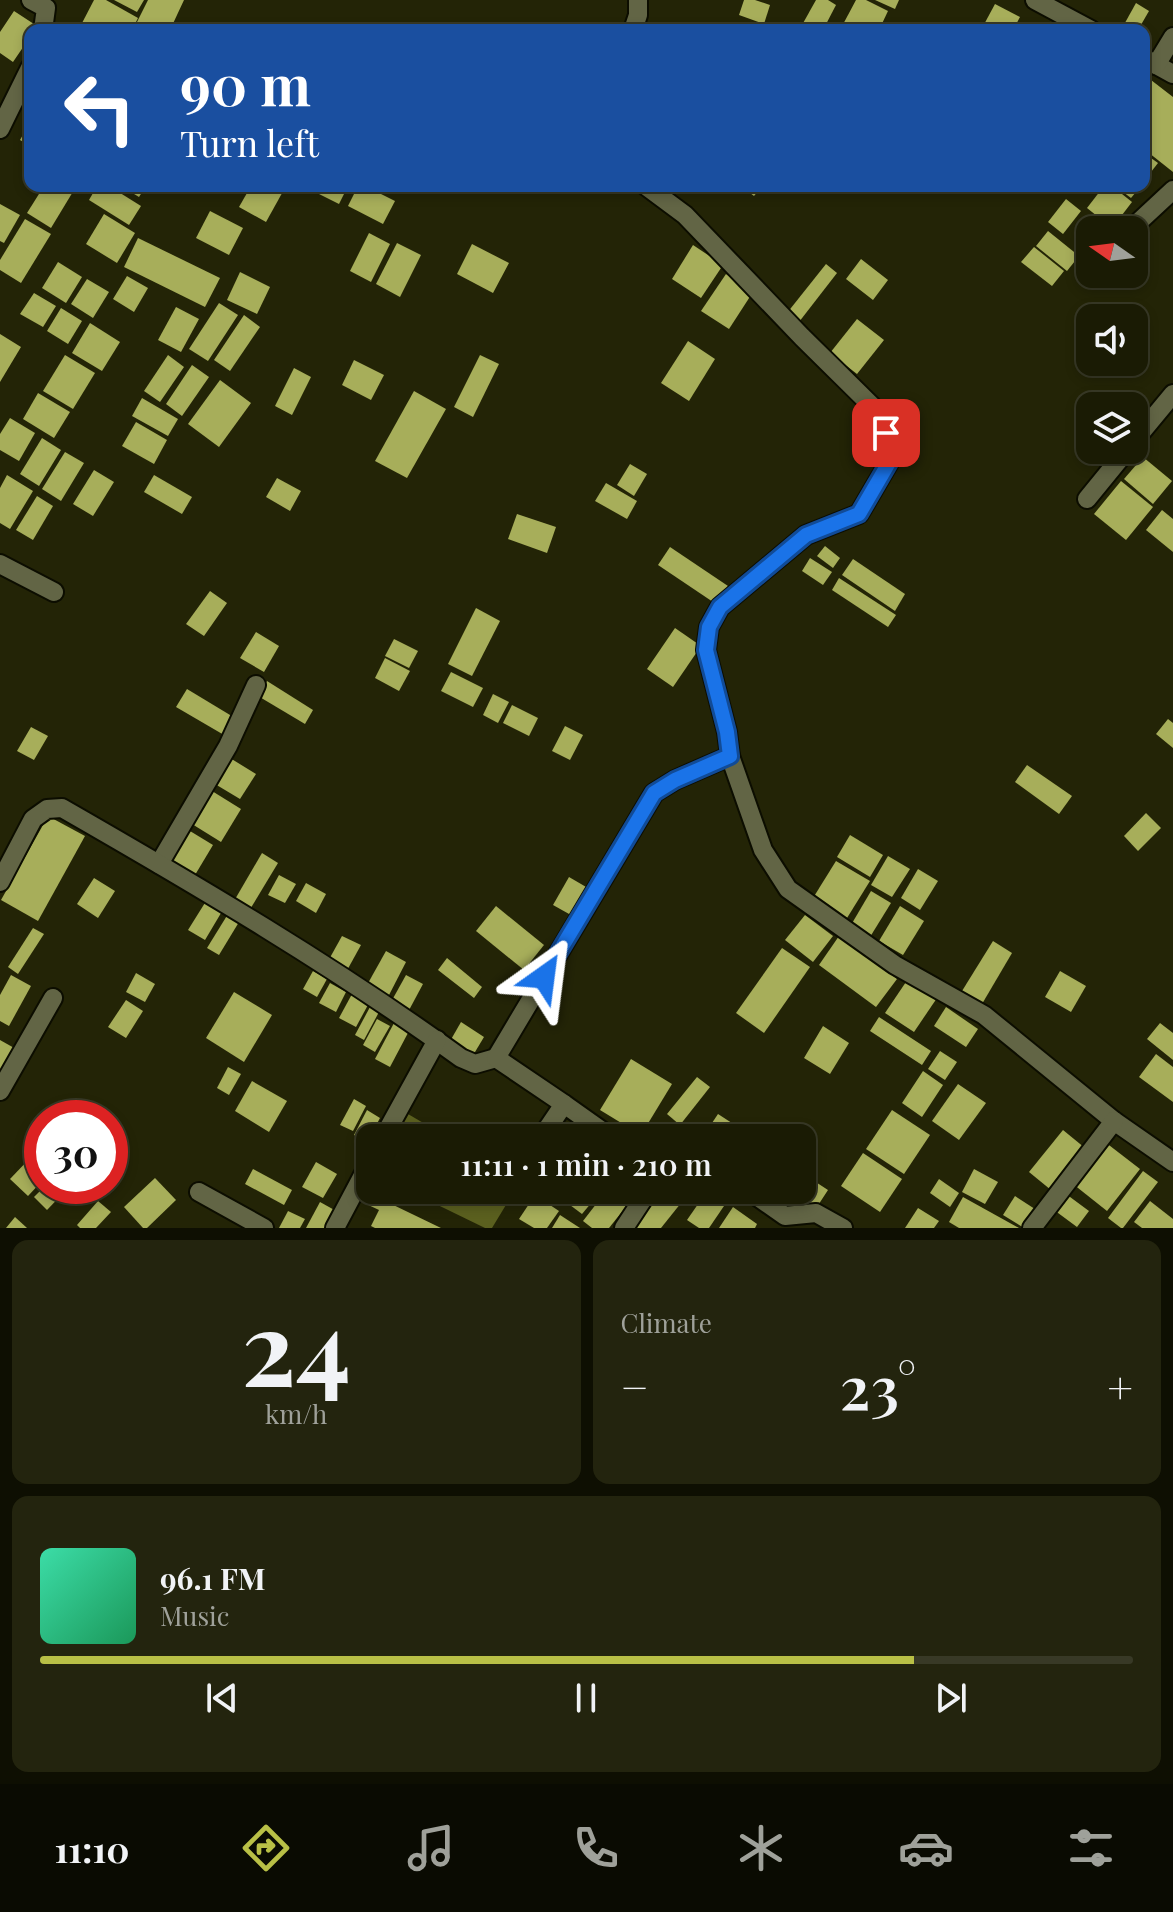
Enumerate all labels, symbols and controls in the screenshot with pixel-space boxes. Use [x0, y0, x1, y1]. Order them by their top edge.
text: 90 m [180, 46, 311, 121]
icon: left [48, 56, 152, 160]
text: Turn left [180, 118, 319, 166]
north arrow [1076, 216, 1148, 288]
map controls [1076, 216, 1148, 464]
button: sound [1076, 304, 1148, 376]
button: layers [1076, 392, 1148, 464]
pin [852, 399, 920, 467]
icon: arrive [864, 411, 908, 455]
position arrow [502, 935, 586, 1019]
speed limit sign: 30 [24, 1100, 128, 1204]
text: 11:11 · 1 min · 210 m [460, 1144, 712, 1184]
text: 24 [242, 1274, 351, 1413]
text: Climate [621, 1305, 712, 1340]
text: 23° [840, 1345, 916, 1425]
text: − [621, 1356, 649, 1415]
text: + [1107, 1356, 1133, 1415]
text: km/h [265, 1396, 327, 1431]
text: 96.1 FM [160, 1558, 266, 1598]
text: Music [160, 1598, 229, 1633]
icon: previous [200, 1676, 244, 1720]
icon: pause [564, 1676, 608, 1720]
icon: next [929, 1676, 973, 1720]
icon: directions [238, 1820, 294, 1876]
icon: music [403, 1820, 459, 1876]
icon: phone [568, 1820, 624, 1876]
icon: climate [733, 1820, 789, 1876]
icon: car [898, 1820, 954, 1876]
icon: filters [1063, 1820, 1119, 1876]
text: 11:10 [54, 1824, 129, 1872]

